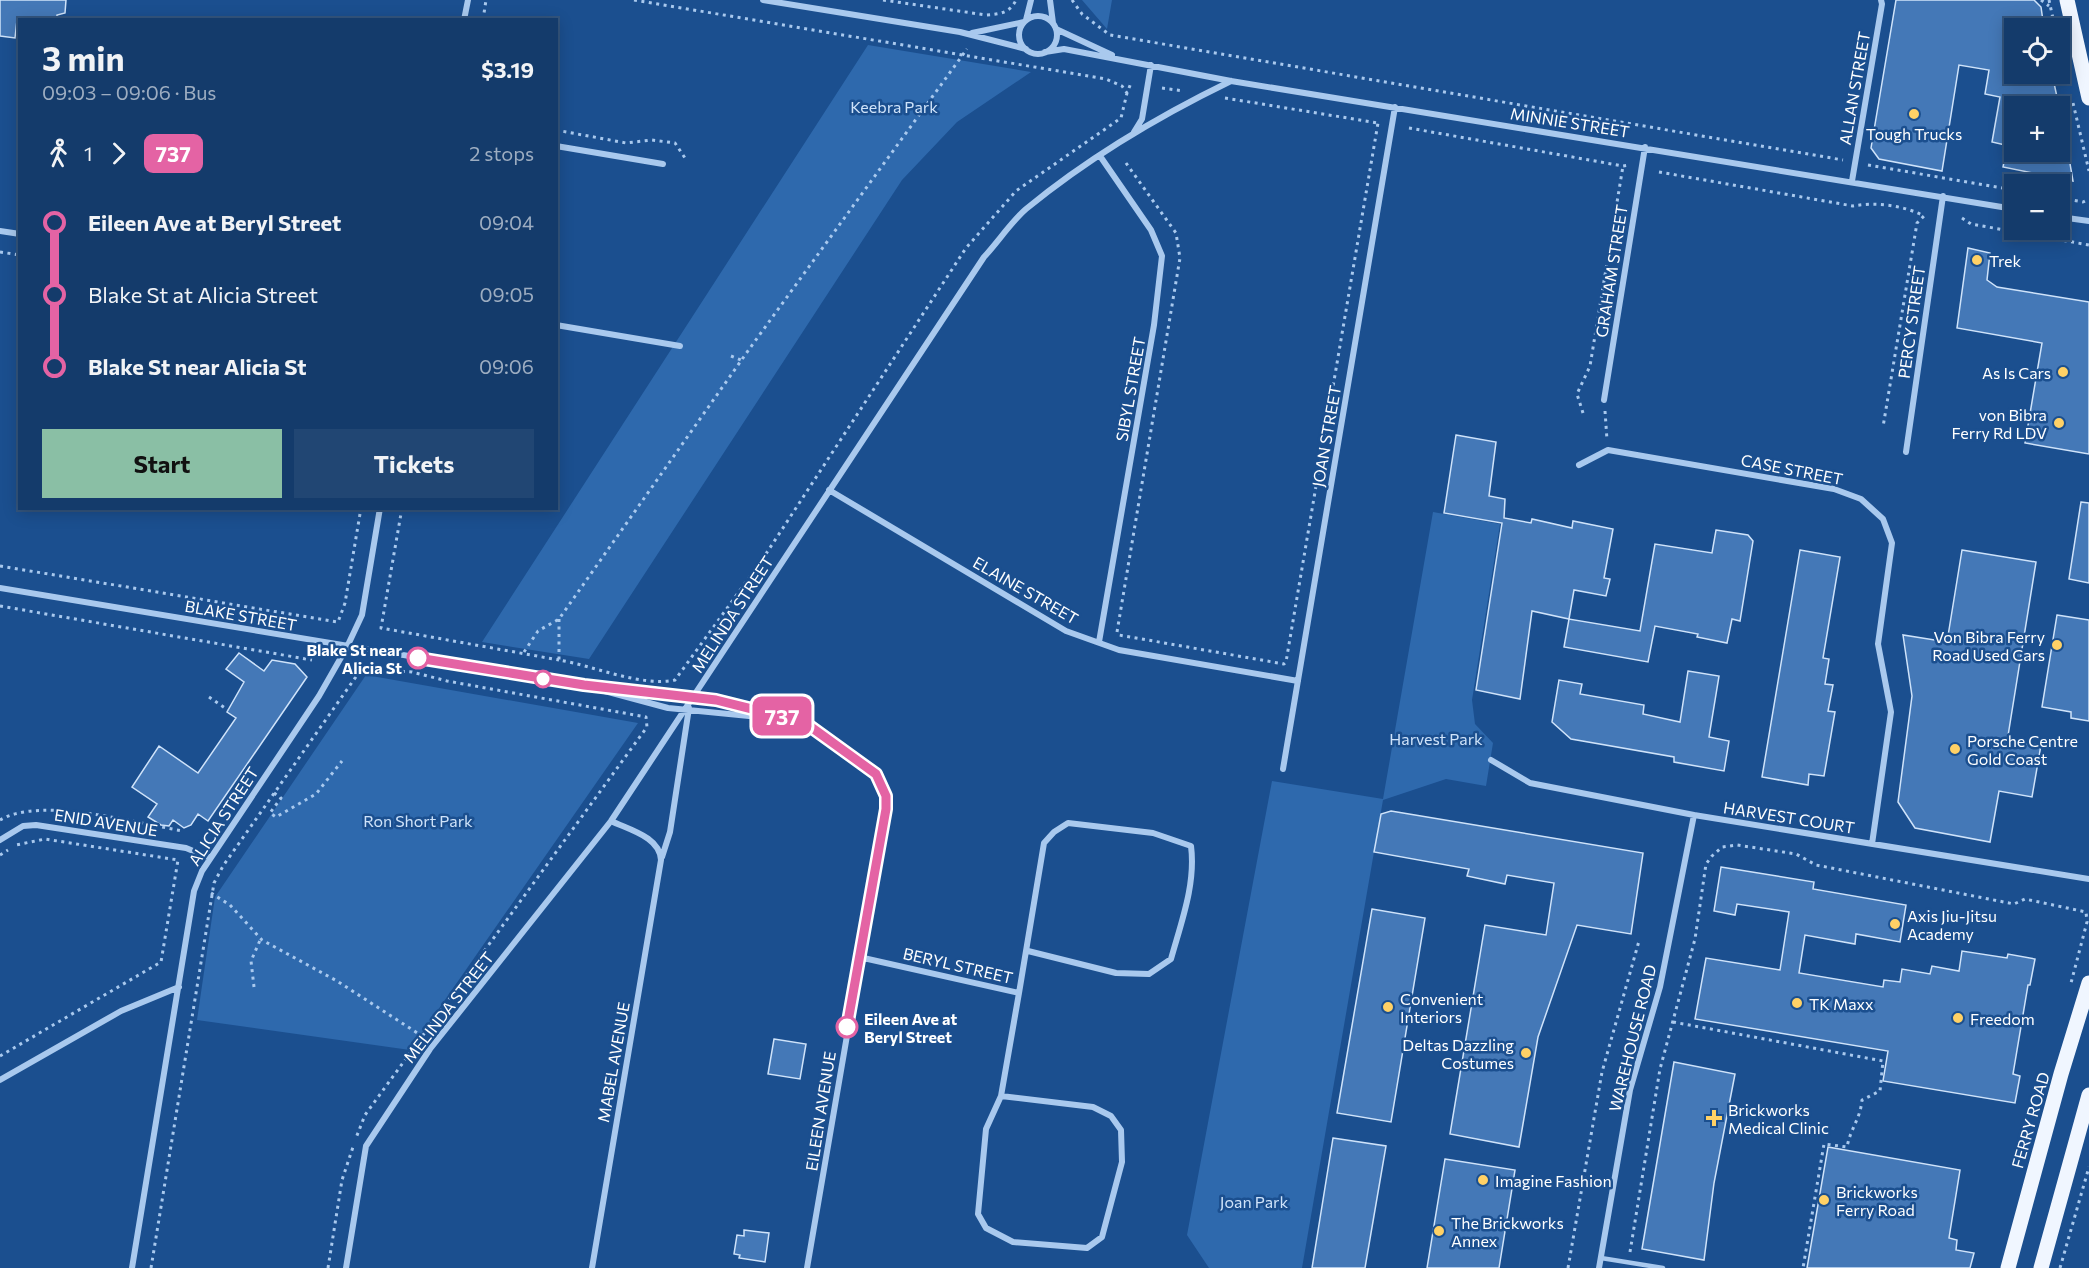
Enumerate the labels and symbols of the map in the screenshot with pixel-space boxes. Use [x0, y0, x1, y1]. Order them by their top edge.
street label: ALLAN STREET [1835, 30, 1873, 146]
park label: Keebra Park [850, 97, 938, 116]
street label: MINNIE STREET [1509, 103, 1631, 141]
marker: Tough Trucks [1907, 107, 1921, 121]
place label: Tough Trucks [1866, 124, 1962, 143]
street label: GRAHAM STREET [1591, 203, 1631, 339]
place label: Trek [1989, 251, 2021, 270]
marker: Trek [1970, 253, 1984, 267]
street label: PERCY STREET [1894, 264, 1928, 380]
street label: SIBYL STREET [1111, 335, 1149, 443]
place label: As Is Cars [1982, 363, 2051, 382]
marker: As Is Cars [2056, 365, 2070, 379]
street label: JOAN STREET [1308, 384, 1344, 488]
place label: von Bibra Ferry Rd LDV [1952, 405, 2047, 442]
marker: von Bibra Ferry Rd LDV [2052, 416, 2066, 430]
street label: CASE STREET [1739, 450, 1845, 488]
street label: MELINDA STREET [687, 552, 777, 676]
street label: ELAINE STREET [970, 552, 1082, 628]
street label: BLAKE STREET [184, 596, 298, 634]
place label: Von Bibra Ferry Road Used Cars [1932, 627, 2045, 664]
marker: Von Bibra Ferry Road Used Cars [2050, 638, 2064, 652]
place label: Blake St near Alicia St [306, 640, 402, 677]
marker: Blake St near Alicia St [407, 647, 429, 669]
unlabelled marker [534, 670, 552, 688]
line badge: 737 [748, 696, 816, 736]
park label: Harvest Park [1389, 729, 1483, 748]
place label: Porsche Centre Gold Coast [1967, 731, 2078, 768]
marker: Porsche Centre Gold Coast [1948, 742, 1962, 756]
street label: ALICIA STREET [184, 763, 262, 869]
street label: HARVEST COURT [1722, 797, 1856, 837]
street label: ENID AVENUE [53, 804, 159, 840]
park label: Ron Short Park [363, 811, 473, 830]
place label: Axis Jiu-Jitsu Academy [1907, 906, 1997, 943]
marker: Axis Jiu-Jitsu Academy [1888, 917, 1902, 931]
street label: BERYL STREET [901, 943, 1015, 987]
street label: MELINDA STREET [399, 948, 497, 1066]
street label: WAREHOUSE ROAD [1605, 962, 1659, 1114]
place label: Convenient Interiors [1400, 989, 1484, 1026]
place label: TK Maxx [1809, 994, 1874, 1013]
marker: TK Maxx [1790, 996, 1804, 1010]
street label: MABEL AVENUE [593, 1000, 633, 1124]
marker: Convenient Interiors [1381, 1000, 1395, 1014]
place label: Eileen Ave at Beryl Street [864, 1009, 957, 1046]
place label: Freedom [1970, 1009, 2035, 1028]
marker: Freedom [1951, 1011, 1965, 1025]
marker: Eileen Ave at Beryl Street [836, 1016, 858, 1038]
place label: Deltas Dazzling Costumes [1402, 1035, 1514, 1072]
marker: Deltas Dazzling Costumes [1519, 1046, 1533, 1060]
street label: EILEEN AVENUE [801, 1050, 839, 1172]
street label: FERRY ROAD [2007, 1070, 2053, 1170]
place label: Brickworks Medical Clinic [1728, 1100, 1829, 1137]
marker: Brickworks Medical Clinic [1705, 1109, 1723, 1127]
place label: Imagine Fashion [1495, 1171, 1612, 1190]
marker: Imagine Fashion [1476, 1173, 1490, 1187]
place label: Brickworks Ferry Road [1836, 1182, 1918, 1219]
park label: Joan Park [1220, 1192, 1288, 1211]
marker: Brickworks Ferry Road [1817, 1193, 1831, 1207]
place label: The Brickworks Annex [1451, 1213, 1564, 1250]
marker: The Brickworks Annex [1432, 1224, 1446, 1238]

